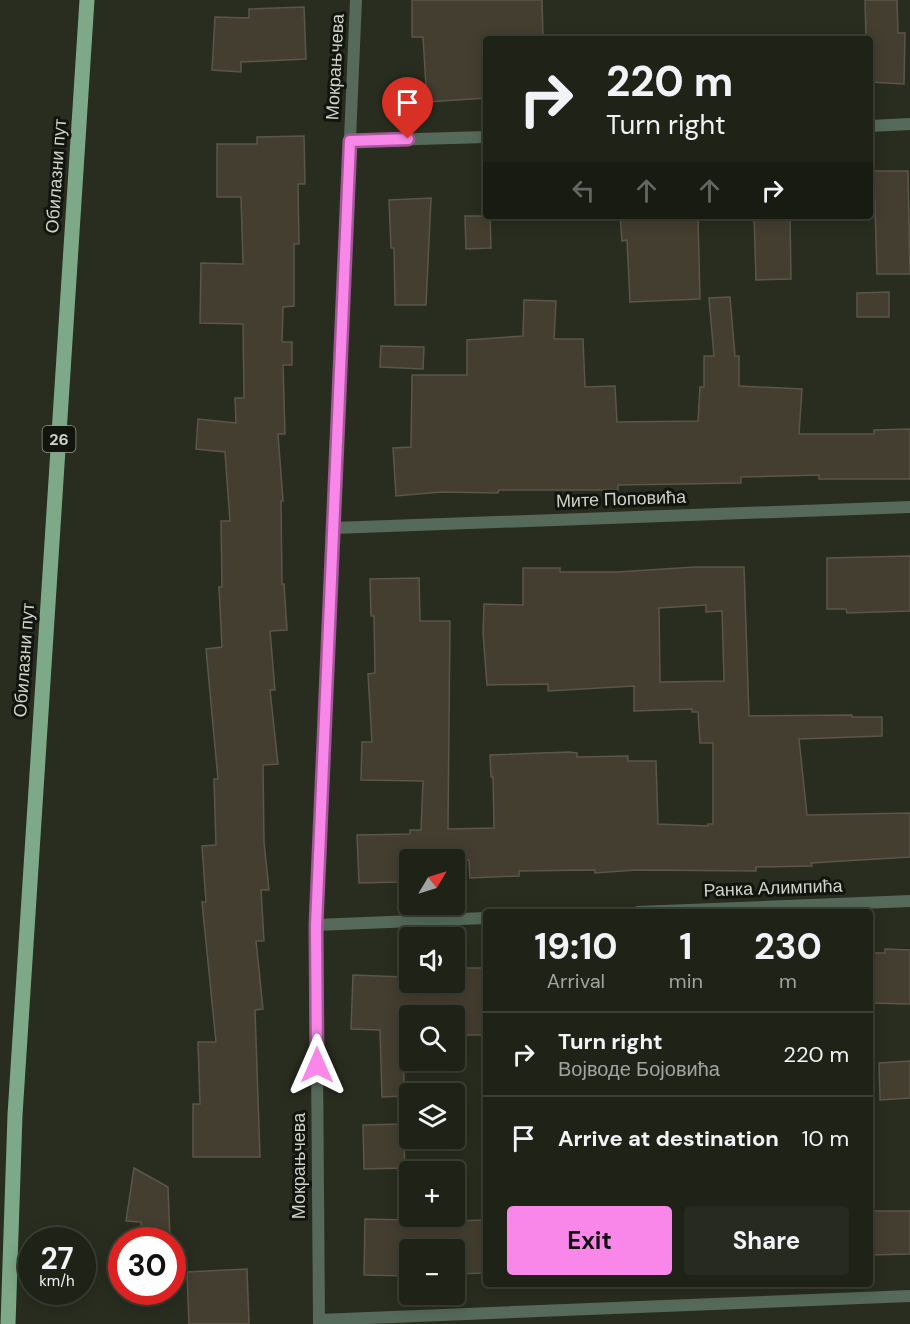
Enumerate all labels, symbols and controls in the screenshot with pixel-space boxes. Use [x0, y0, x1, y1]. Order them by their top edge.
street label: Мокрањчева [320, 12, 350, 121]
text: 220 m [606, 54, 733, 109]
icon: right [507, 60, 585, 138]
pin [382, 77, 433, 139]
icon: arrive [391, 86, 424, 119]
text: Turn right [606, 107, 726, 142]
street label: Обилазни пут [40, 118, 72, 234]
icon: left [567, 174, 600, 207]
icon: ahead [630, 174, 663, 207]
icon: ahead [693, 174, 726, 207]
icon: right [756, 174, 789, 207]
road number: 26 [42, 426, 76, 452]
street label: Мите Поповића [556, 485, 687, 513]
street label: Обилазни пут [8, 602, 40, 718]
north arrow [399, 849, 465, 915]
map controls [399, 849, 465, 1305]
street label: Ранка Алимпића [703, 874, 844, 902]
text: 19:10 [534, 923, 618, 970]
text: 1 [679, 923, 692, 970]
text: 230 [754, 923, 822, 970]
button: sound [399, 927, 465, 993]
text: Arrival [547, 968, 605, 994]
text: min [669, 968, 703, 994]
text: m [779, 968, 797, 994]
button: search [399, 1005, 465, 1071]
text: Turn right [558, 1027, 663, 1056]
position arrow [285, 1033, 349, 1097]
icon: right [507, 1038, 540, 1071]
text: 220 m [783, 1040, 849, 1069]
text: Војводе Бојовића [558, 1056, 720, 1082]
button: layers [399, 1083, 465, 1149]
street label: Мокрањчева [287, 1112, 311, 1219]
icon: arrive [507, 1122, 540, 1155]
text: Arrive at destination [558, 1124, 779, 1153]
text: 10 m [802, 1124, 849, 1153]
button: + [399, 1161, 465, 1227]
button: Exit [507, 1206, 672, 1275]
button: Share [684, 1206, 849, 1275]
speed limit sign: 30 [108, 1227, 186, 1305]
text: 27 [40, 1239, 74, 1278]
button: − [399, 1239, 465, 1305]
text: km/h [39, 1271, 75, 1291]

